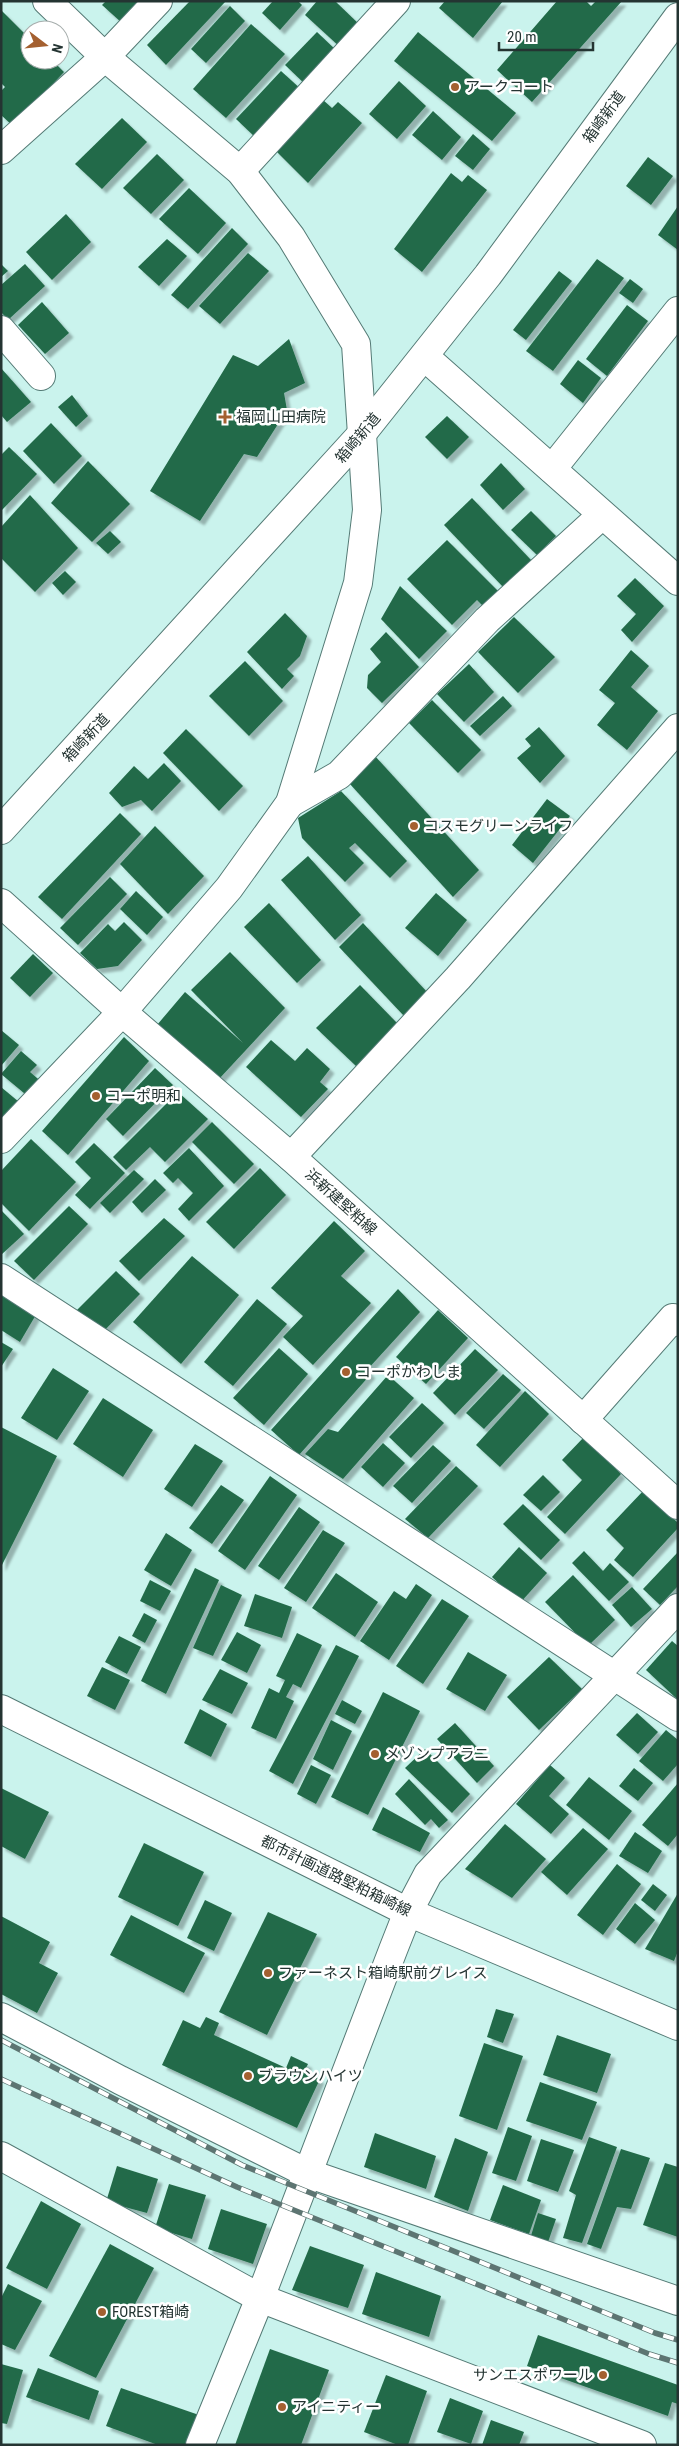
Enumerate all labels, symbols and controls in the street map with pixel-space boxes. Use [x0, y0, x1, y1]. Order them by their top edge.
north arrow [20, 20, 70, 70]
scale bar [499, 20, 593, 52]
text: 20 m [507, 28, 537, 46]
text: N [49, 42, 66, 55]
place label: アークコート [465, 78, 554, 96]
marker: アークコート [449, 81, 461, 93]
street label: 箱崎新道 [579, 87, 629, 147]
place label: 福岡山田病院 [236, 408, 326, 426]
street label: 箱崎新道 [332, 409, 384, 467]
marker: 福岡山田病院 [218, 410, 232, 424]
street label: 箱崎新道 [59, 710, 113, 766]
place label: コスモグリーンライフ [424, 817, 573, 835]
marker: コスモグリーンライフ [408, 820, 420, 832]
place label: コーポ明和 [106, 1087, 181, 1105]
marker: コーポ明和 [90, 1090, 102, 1102]
street label: 浜新建堅粕線 [302, 1165, 380, 1239]
place label: コーポかわしま [356, 1363, 461, 1381]
marker: コーポかわしま [340, 1366, 352, 1378]
place label: メゾンプアラニ [385, 1745, 490, 1763]
marker: メゾンプアラニ [369, 1748, 381, 1760]
street label: 都市計画道路堅粕箱崎線 [258, 1832, 414, 1920]
place label: ファーネスト箱崎駅前グレイス [278, 1964, 488, 1982]
marker: ファーネスト箱崎駅前グレイス [262, 1967, 274, 1979]
place label: ブラウンハイツ [258, 2067, 363, 2085]
marker: ブラウンハイツ [242, 2070, 254, 2082]
place label: FOREST箱崎 [112, 2303, 189, 2321]
marker: FOREST箱崎 [96, 2306, 108, 2318]
place label: サンエスポワール [473, 2366, 593, 2384]
marker: サンエスポワール [597, 2369, 609, 2381]
place label: アイニティー [292, 2398, 380, 2416]
marker: アイニティー [276, 2401, 288, 2413]

